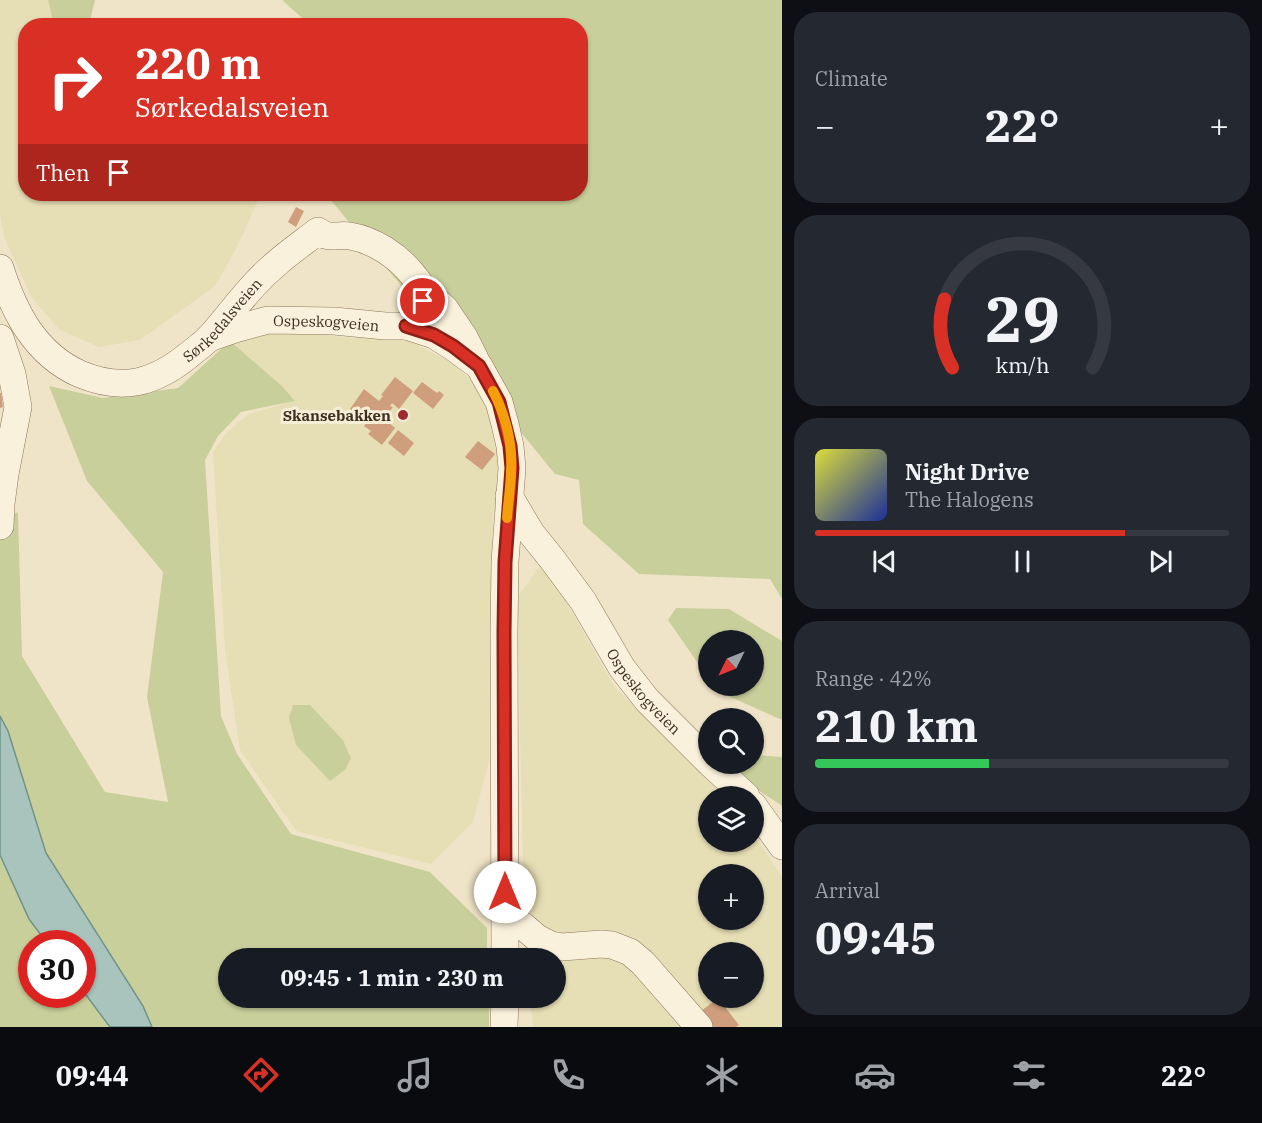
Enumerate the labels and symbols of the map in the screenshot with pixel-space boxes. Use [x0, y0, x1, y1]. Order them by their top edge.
street label: Sørkedalsveien [179, 273, 266, 366]
pin [397, 275, 448, 326]
street label: Ospeskogveien [273, 311, 381, 335]
place label: Skansebakken [283, 406, 391, 425]
marker: Skansebakken [396, 408, 410, 422]
north arrow [698, 630, 764, 696]
street label: Ospeskogveien [603, 645, 685, 738]
position arrow [473, 860, 537, 924]
speed limit sign: 30 [18, 930, 96, 1008]

